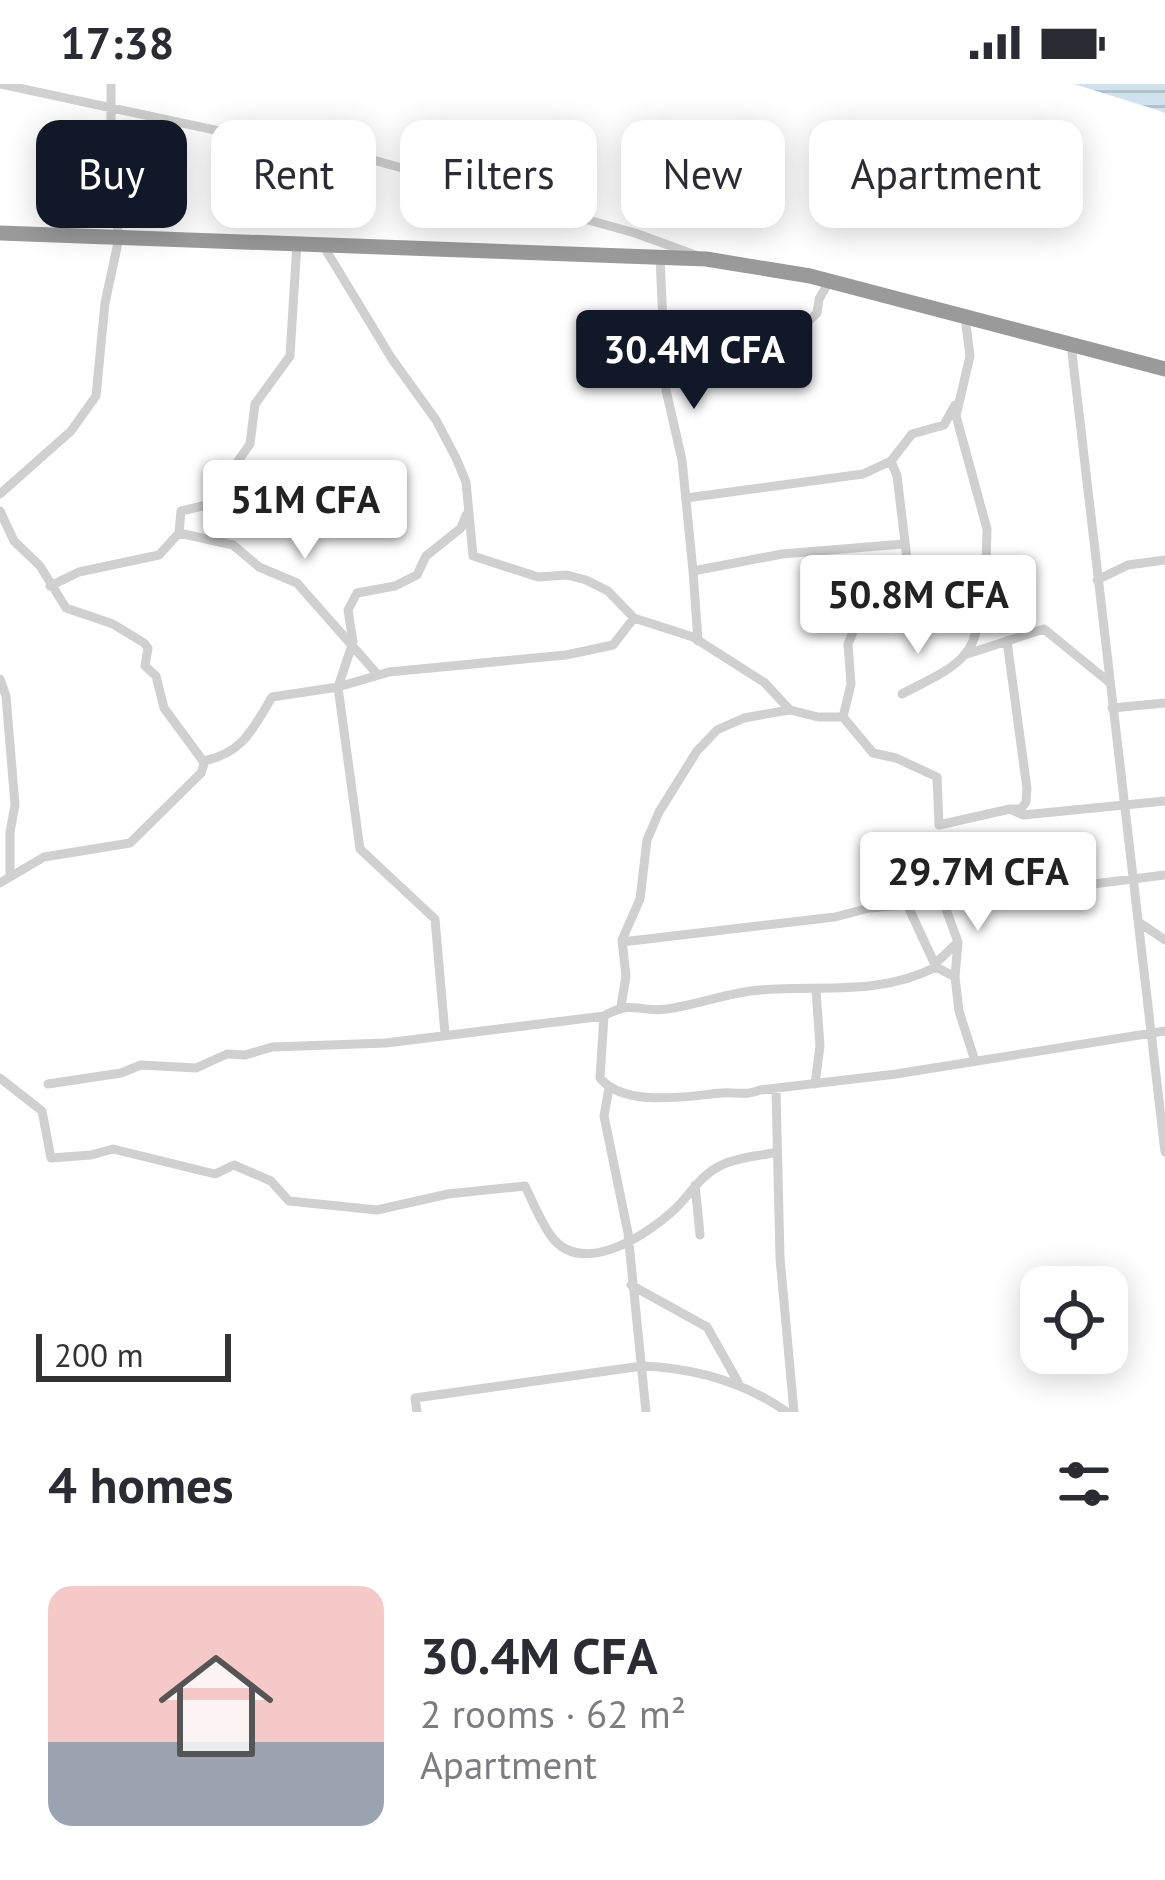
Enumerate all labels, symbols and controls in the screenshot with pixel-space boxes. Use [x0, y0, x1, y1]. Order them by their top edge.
text: 17:38 [60, 13, 174, 71]
chip: Buy [36, 120, 187, 228]
chip: Rent [211, 120, 376, 228]
chip: Filters [400, 120, 597, 228]
chip: New [621, 120, 785, 228]
chip: Apartment [809, 120, 1083, 228]
pin: 30.4M CFA [557, 310, 831, 412]
text: 30.4M CFA [603, 323, 785, 374]
pin: 51M CFA [194, 460, 416, 562]
text: 51M CFA [230, 473, 380, 524]
pin: 50.8M CFA [781, 555, 1055, 657]
text: 50.8M CFA [827, 568, 1009, 619]
pin: 29.7M CFA [841, 832, 1115, 934]
text: 29.7M CFA [887, 845, 1069, 896]
map controls [1020, 1266, 1128, 1374]
button: locate [1020, 1266, 1128, 1374]
scale bar [36, 1328, 231, 1381]
text: 200 m [54, 1333, 144, 1376]
text: 4 homes [48, 1451, 234, 1517]
icon: filters [1051, 1451, 1117, 1517]
text: 30.4M CFA [420, 1622, 658, 1688]
icon: home [144, 1634, 288, 1778]
text: 2 rooms · 62 m² [420, 1688, 686, 1739]
text: Apartment [420, 1739, 597, 1790]

